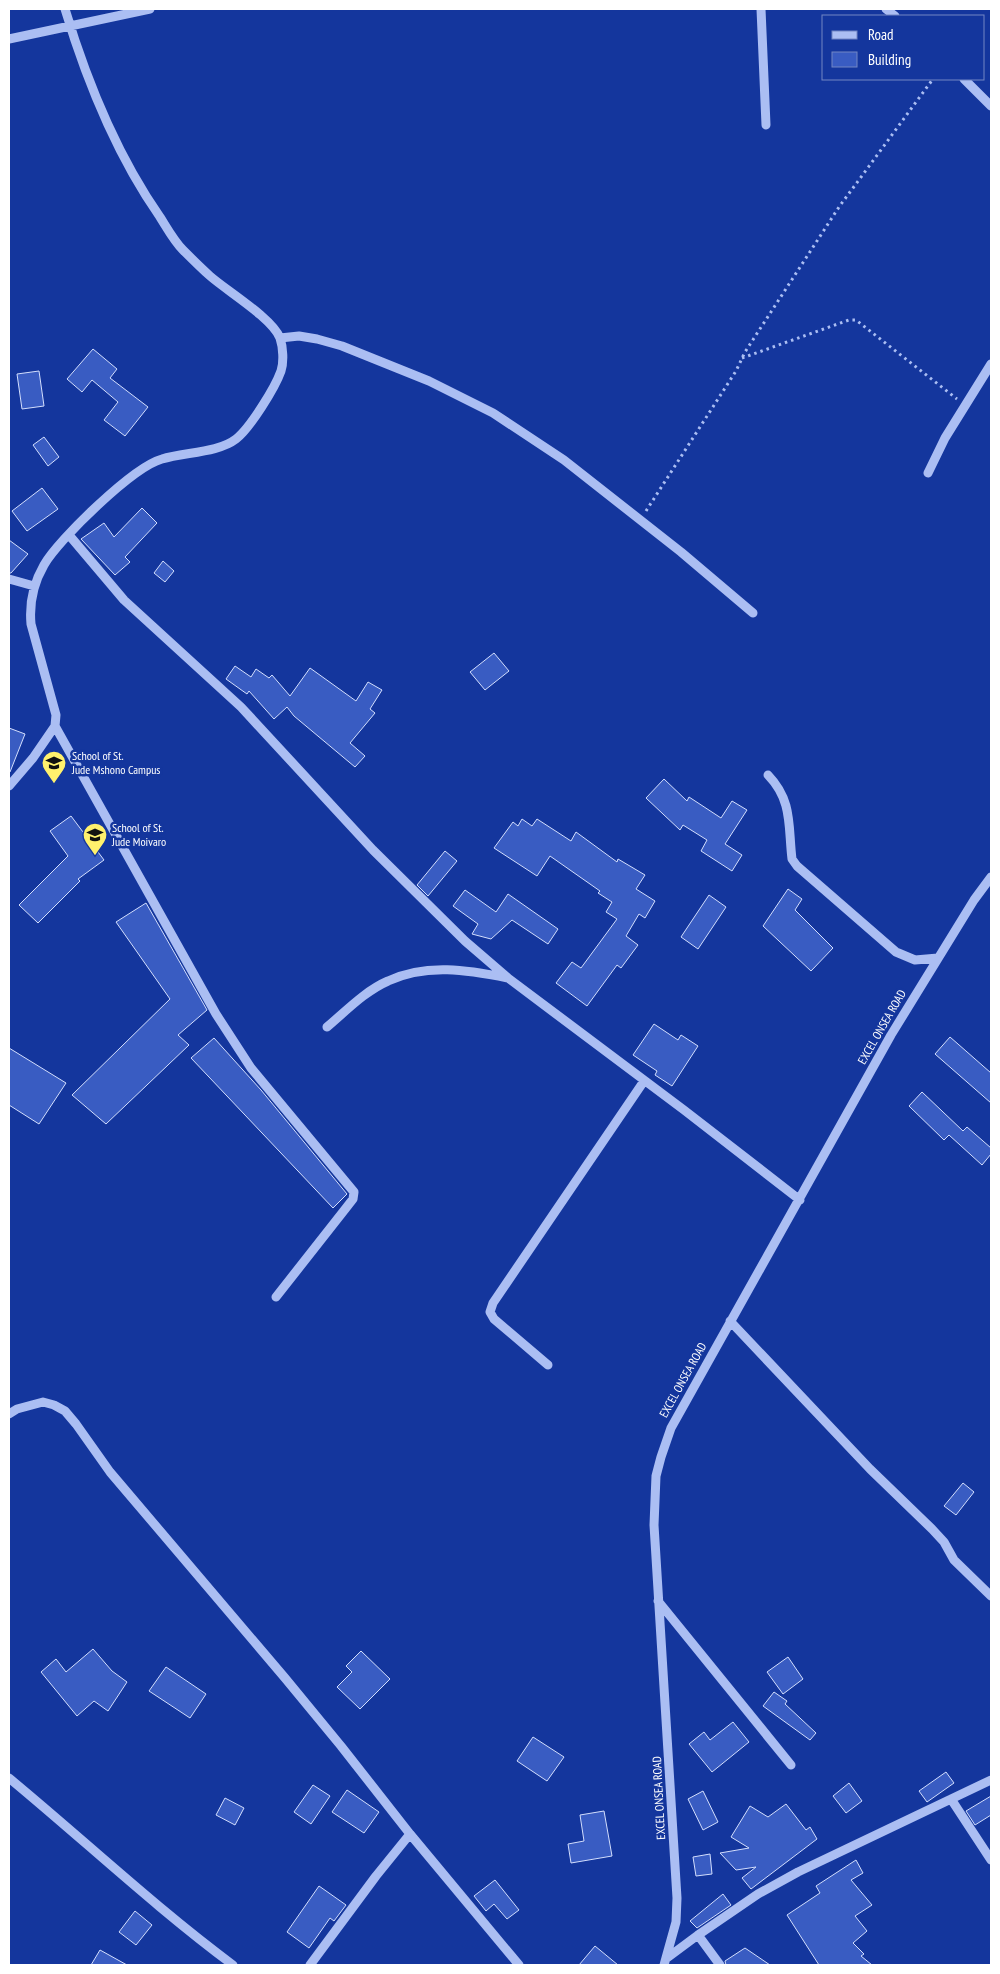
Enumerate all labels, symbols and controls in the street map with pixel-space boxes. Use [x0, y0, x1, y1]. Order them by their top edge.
legend [822, 15, 985, 80]
text: Road [868, 25, 894, 44]
text: Building [868, 50, 911, 69]
place label: School of St. Jude Mshono Campus [71, 748, 160, 777]
school or university icon: School of St. Jude Mshono Campus [41, 750, 67, 784]
place label: School of St. Jude Moivaro [111, 820, 166, 849]
school or university icon: School of St. Jude Moivaro [82, 822, 108, 856]
street label: EXCEL ONSEA ROAD [854, 987, 909, 1067]
street label: EXCEL ONSEA ROAD [656, 1340, 709, 1420]
street label: EXCEL ONSEA ROAD [649, 1756, 668, 1840]

